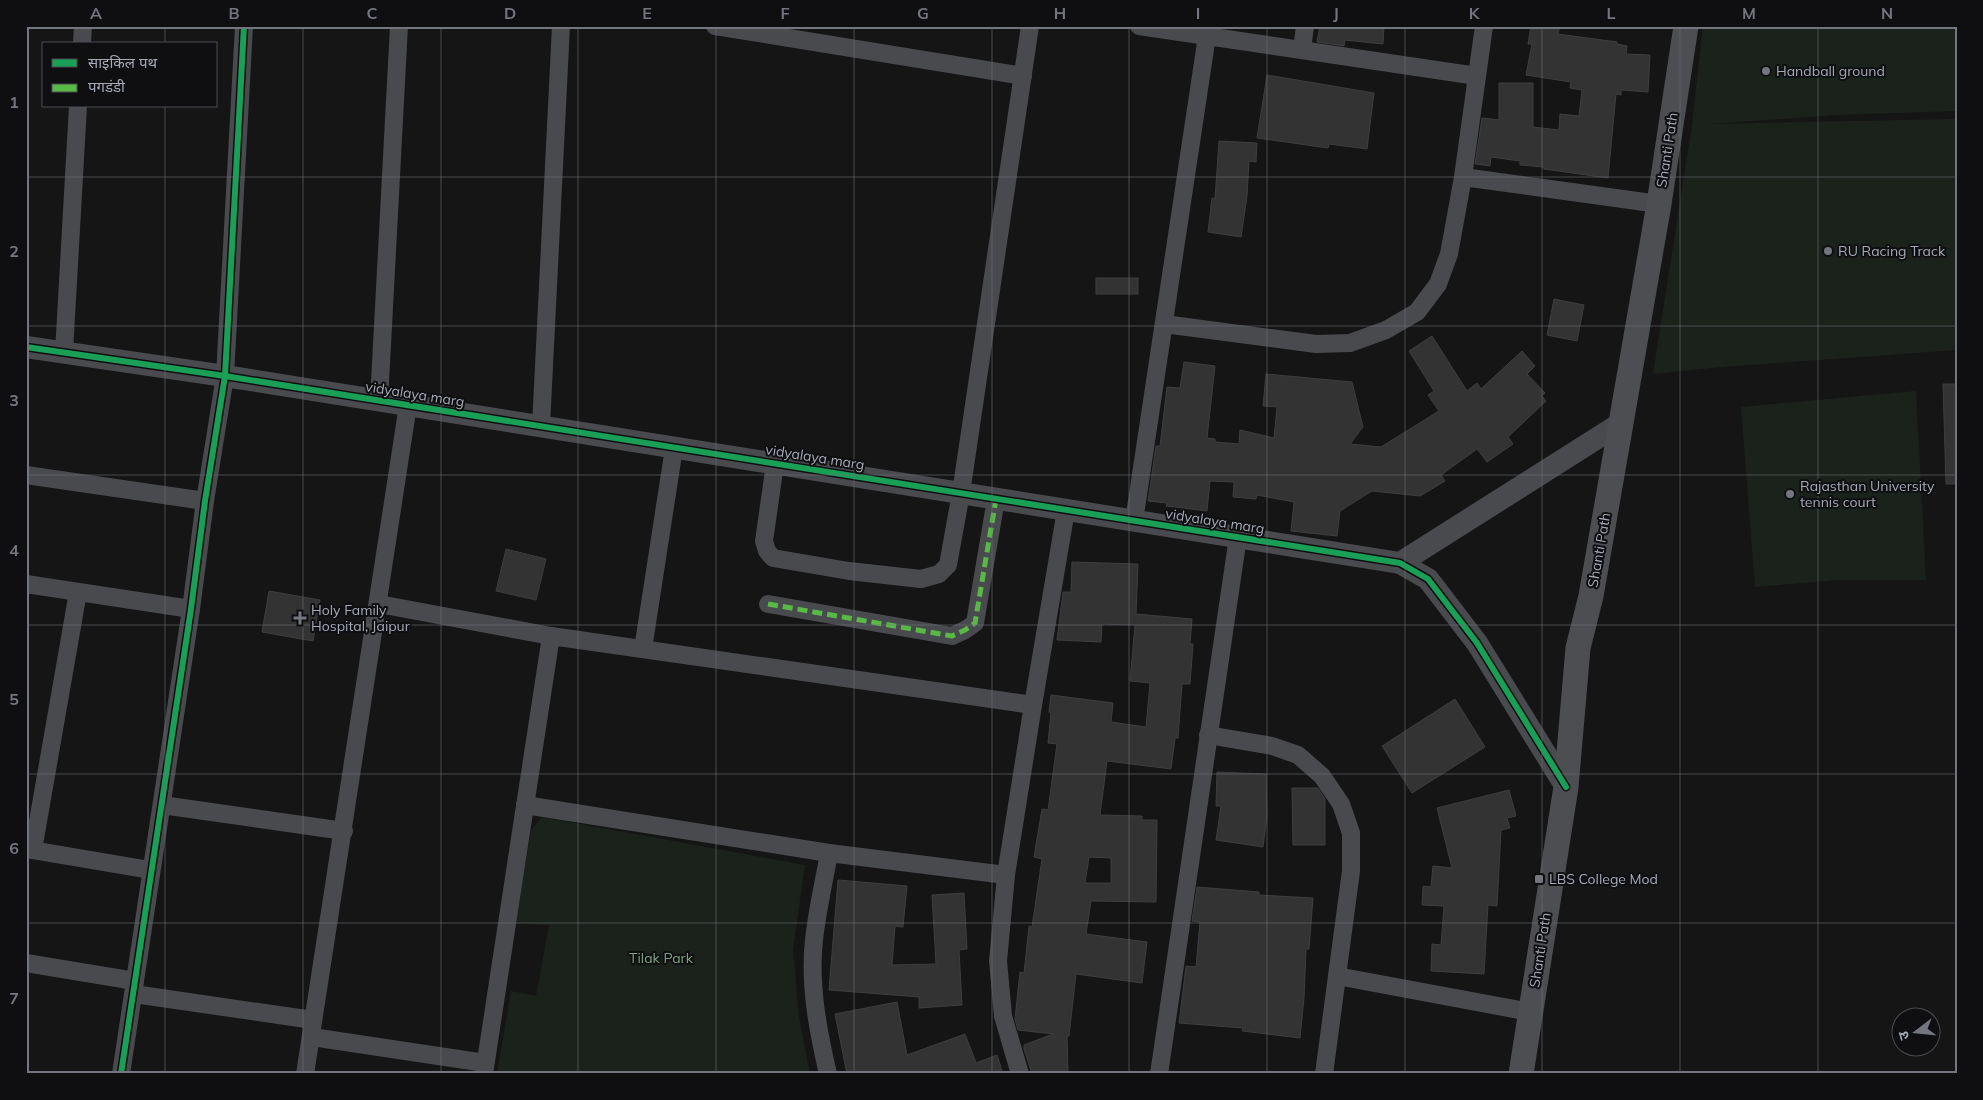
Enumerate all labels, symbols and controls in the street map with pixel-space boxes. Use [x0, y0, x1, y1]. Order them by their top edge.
text: A [90, 3, 102, 23]
text: B [228, 3, 240, 23]
text: C [367, 3, 378, 23]
text: D [504, 3, 516, 23]
text: E [642, 3, 652, 23]
text: F [780, 3, 790, 23]
text: G [917, 3, 929, 23]
text: H [1054, 3, 1066, 23]
text: I [1196, 3, 1200, 23]
text: J [1333, 3, 1339, 23]
text: K [1469, 3, 1481, 23]
text: L [1607, 3, 1616, 23]
text: M [1742, 3, 1756, 23]
text: N [1881, 3, 1893, 23]
legend [42, 42, 218, 108]
text: साइकिल पथ [88, 53, 157, 72]
place label: Handball ground [1776, 62, 1885, 80]
marker: Handball ground [1760, 65, 1772, 77]
text: पगडंडी [88, 77, 126, 96]
text: 1 [9, 92, 19, 112]
street label: Shanti Path [1652, 111, 1682, 189]
text: 2 [9, 241, 19, 261]
place label: RU Racing Track [1838, 242, 1946, 260]
marker: RU Racing Track [1822, 245, 1834, 257]
street label: vidyalaya marg [364, 377, 466, 411]
text: 3 [9, 390, 19, 410]
street label: vidyalaya marg [764, 440, 866, 474]
place label: Rajasthan University tennis court [1800, 477, 1935, 511]
marker: Rajasthan University tennis court [1784, 488, 1796, 500]
street label: vidyalaya marg [1164, 504, 1266, 538]
street label: Shanti Path [1584, 511, 1614, 589]
text: 4 [9, 540, 19, 560]
place label: Holy Family Hospital, Jaipur [311, 601, 411, 635]
marker: Holy Family Hospital, Jaipur [293, 611, 307, 625]
text: 5 [9, 689, 19, 709]
text: 6 [9, 838, 19, 858]
place label: LBS College Mod [1549, 870, 1658, 888]
marker: LBS College Mod [1533, 873, 1545, 885]
street label: Shanti Path [1525, 911, 1555, 989]
park label: Tilak Park [629, 949, 694, 967]
text: 7 [9, 988, 19, 1008]
north arrow [1890, 1008, 1940, 1058]
text: उ [1894, 1028, 1913, 1042]

